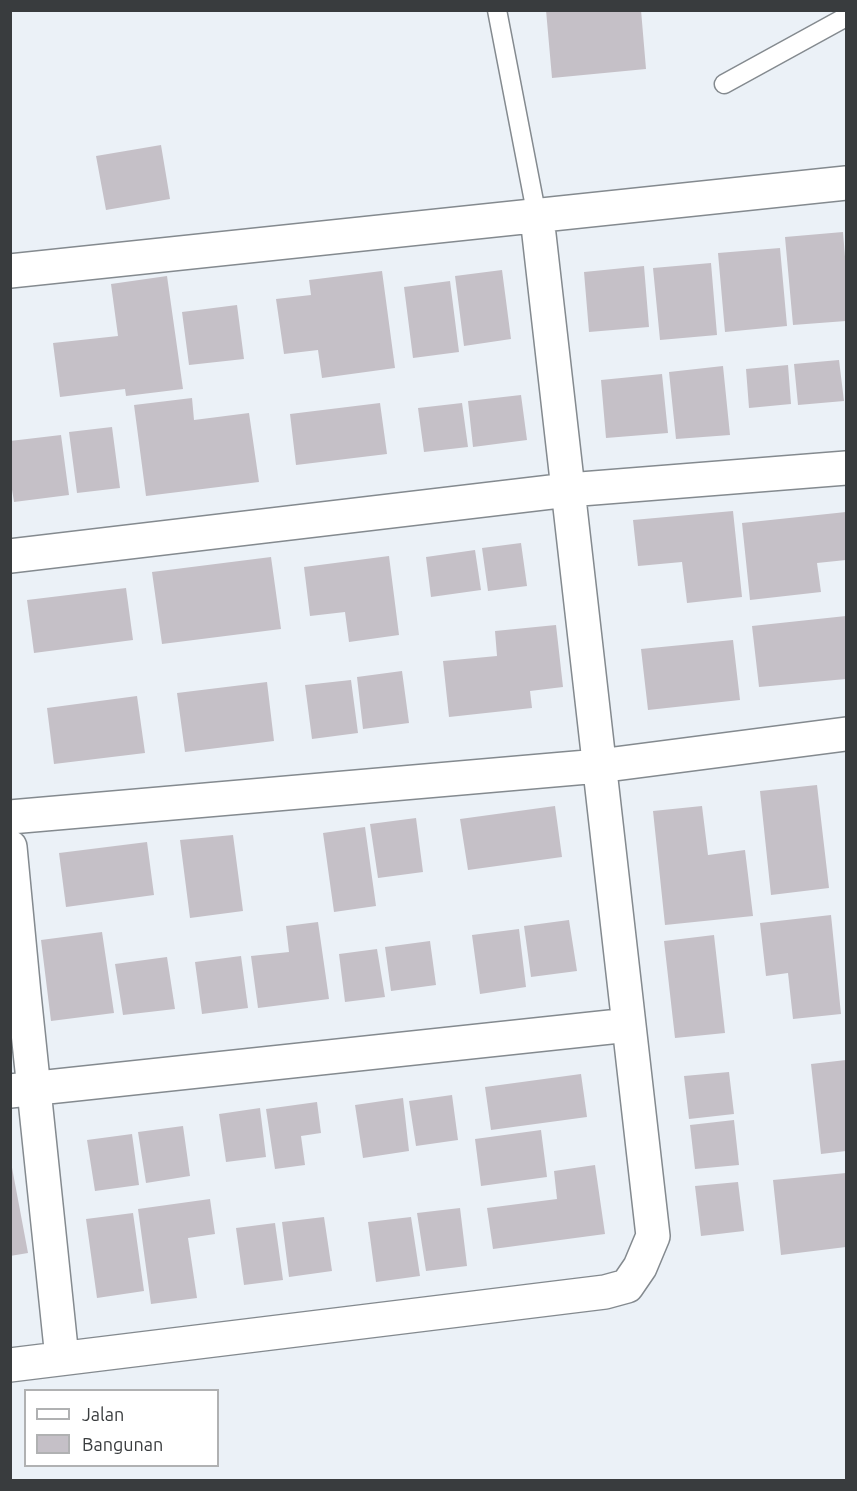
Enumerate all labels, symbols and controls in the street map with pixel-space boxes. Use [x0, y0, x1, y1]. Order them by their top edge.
legend [24, 1389, 219, 1467]
text: Jalan [82, 1404, 124, 1424]
text: Bangunan [82, 1434, 163, 1454]

